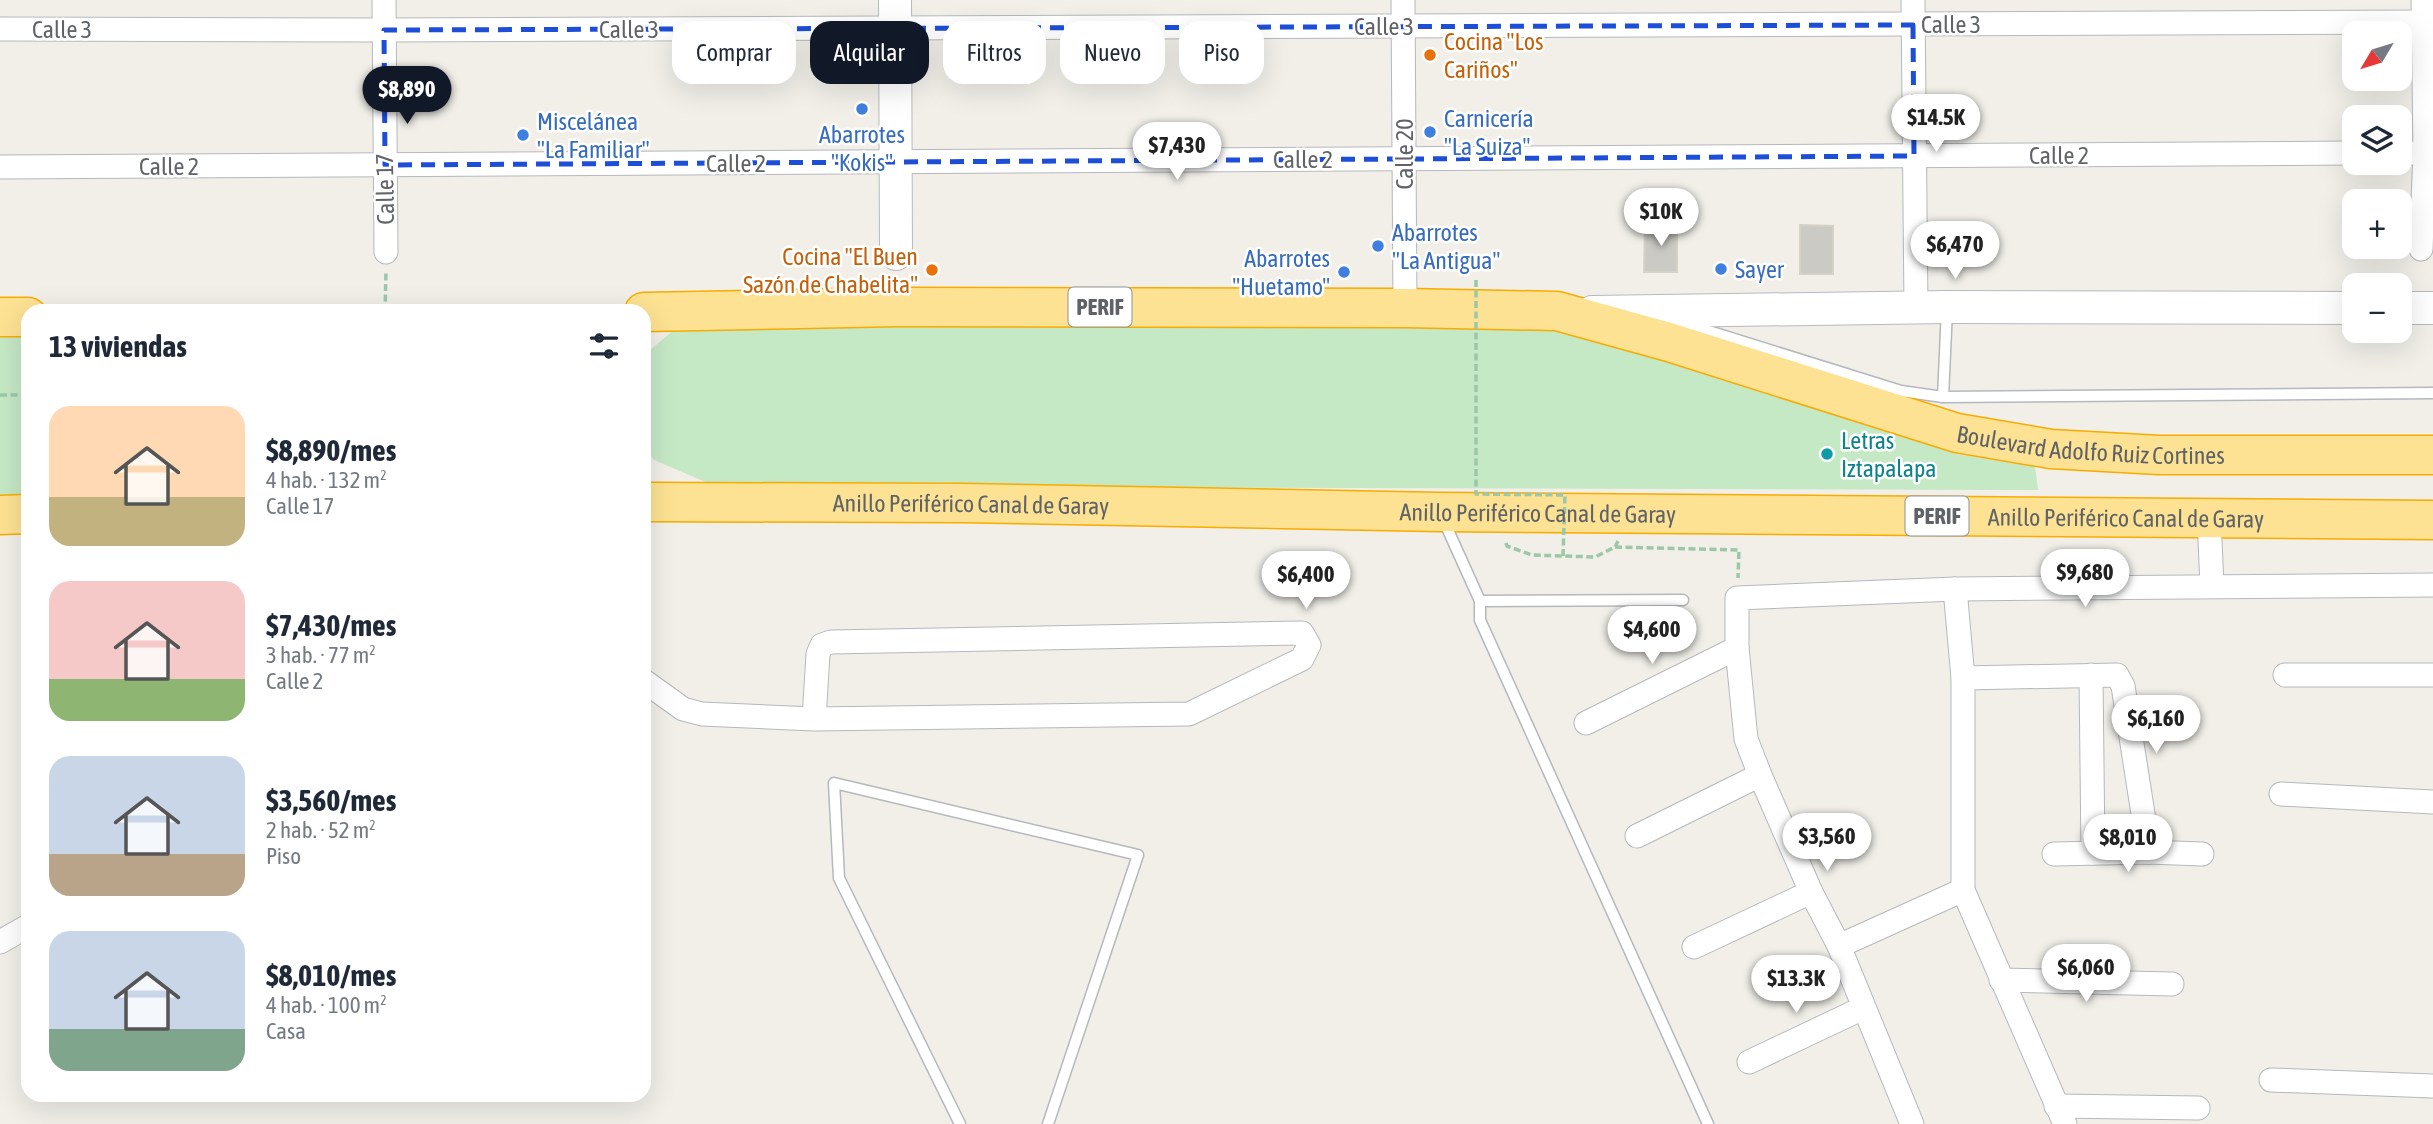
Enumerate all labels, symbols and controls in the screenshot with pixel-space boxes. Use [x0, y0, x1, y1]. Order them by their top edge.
street label: Calle 3 [1921, 11, 1981, 38]
street label: Calle 3 [1354, 13, 1414, 40]
street label: Calle 3 [32, 16, 92, 43]
street label: Calle 3 [599, 16, 659, 43]
chip: Comprar [672, 21, 796, 84]
chip: Alquilar [810, 21, 929, 84]
chip: Filtros [943, 21, 1046, 84]
chip: Nuevo [1060, 21, 1165, 84]
chip: Piso [1179, 21, 1264, 84]
north arrow [2342, 21, 2412, 91]
map controls [2342, 21, 2412, 343]
place label: Cocina "Los Cariños" [1444, 28, 1543, 83]
marker: Cocina "Los Cariños" [1422, 47, 1438, 63]
pin: $8,890 [350, 66, 464, 126]
text: $8,890 [379, 76, 436, 102]
pin: $14.5K [1879, 94, 1993, 154]
marker: Abarrotes "Kokis" [854, 101, 870, 117]
text: $14.5K [1907, 104, 1965, 130]
place label: Carnicería "La Suiza" [1444, 105, 1534, 160]
button: layers [2342, 105, 2412, 175]
place label: Miscelánea "La Familiar" [537, 108, 650, 163]
street label: Calle 20 [1391, 118, 1418, 190]
place label: Abarrotes "Kokis" [819, 121, 905, 176]
pin: $7,430 [1120, 122, 1234, 182]
marker: Carnicería "La Suiza" [1422, 124, 1438, 140]
marker: Miscelánea "La Familiar" [515, 127, 531, 143]
text: $7,430 [1149, 132, 1206, 158]
street label: Calle 2 [2029, 142, 2089, 169]
street label: Calle 2 [1273, 146, 1333, 173]
street label: Calle 2 [706, 150, 766, 177]
street label: Calle 2 [139, 153, 199, 180]
street label: Calle 17 [371, 153, 399, 225]
pin: $10K [1620, 188, 1702, 248]
button: + [2342, 189, 2412, 259]
text: $10K [1640, 198, 1682, 224]
place label: Abarrotes "La Antigua" [1392, 219, 1500, 274]
pin: $6,470 [1898, 222, 2012, 281]
text: $6,470 [1927, 231, 1984, 257]
marker: Abarrotes "La Antigua" [1370, 238, 1386, 254]
place label: Cocina "El Buen Sazón de Chabelita" [743, 243, 918, 298]
place label: Abarrotes "Huetamo" [1232, 245, 1330, 300]
place label: Sayer [1735, 256, 1785, 283]
marker: Sayer [1713, 261, 1729, 277]
marker: Cocina "El Buen Sazón de Chabelita" [924, 262, 940, 278]
marker: Abarrotes "Huetamo" [1336, 264, 1352, 280]
button: − [2342, 273, 2412, 343]
road number: PERIF [1068, 288, 1132, 326]
icon: filters [585, 327, 623, 365]
text: 13 viviendas [49, 329, 187, 363]
street label: Boulevard Adolfo Ruiz Cortines [1955, 420, 2225, 469]
place label: Letras Iztapalapa [1841, 427, 1936, 482]
text: $8,890/mes [266, 433, 396, 467]
icon: home [105, 434, 189, 518]
marker: Letras Iztapalapa [1819, 446, 1835, 462]
text: 4 hab. · 132 m² [266, 467, 387, 493]
street label: Anillo Periférico Canal de Garay [833, 489, 1110, 519]
text: Calle 17 [266, 493, 334, 519]
road number: PERIF [1906, 496, 1968, 536]
street label: Anillo Periférico Canal de Garay [1399, 498, 1676, 527]
street label: Anillo Periférico Canal de Garay [1988, 503, 2264, 532]
pin: $9,680 [2028, 550, 2142, 609]
pin: $6,400 [1249, 552, 1363, 611]
text: $9,680 [2057, 559, 2114, 585]
text: $6,400 [1278, 561, 1335, 587]
pin: $4,600 [1595, 606, 1709, 666]
text: $7,430/mes [266, 608, 396, 642]
icon: home [105, 609, 189, 693]
text: $4,600 [1624, 616, 1681, 642]
text: 3 hab. · 77 m² [266, 642, 376, 668]
text: Calle 2 [266, 668, 323, 694]
pin: $6,160 [2099, 696, 2213, 755]
text: $6,160 [2128, 705, 2185, 731]
text: $3,560/mes [266, 783, 396, 817]
icon: home [105, 784, 189, 868]
pin: $3,560 [1770, 814, 1884, 873]
pin: $8,010 [2071, 814, 2185, 874]
text: 2 hab. · 52 m² [266, 817, 376, 843]
text: $3,560 [1799, 823, 1856, 849]
text: $8,010 [2100, 824, 2157, 850]
text: Piso [266, 843, 301, 869]
pin: $6,060 [2029, 944, 2143, 1004]
text: $6,060 [2058, 954, 2115, 980]
pin: $13.3K [1739, 956, 1853, 1015]
text: $8,010/mes [266, 958, 396, 992]
icon: home [105, 959, 189, 1043]
text: $13.3K [1767, 965, 1825, 991]
text: 4 hab. · 100 m² [266, 992, 387, 1018]
text: Casa [266, 1018, 306, 1044]

